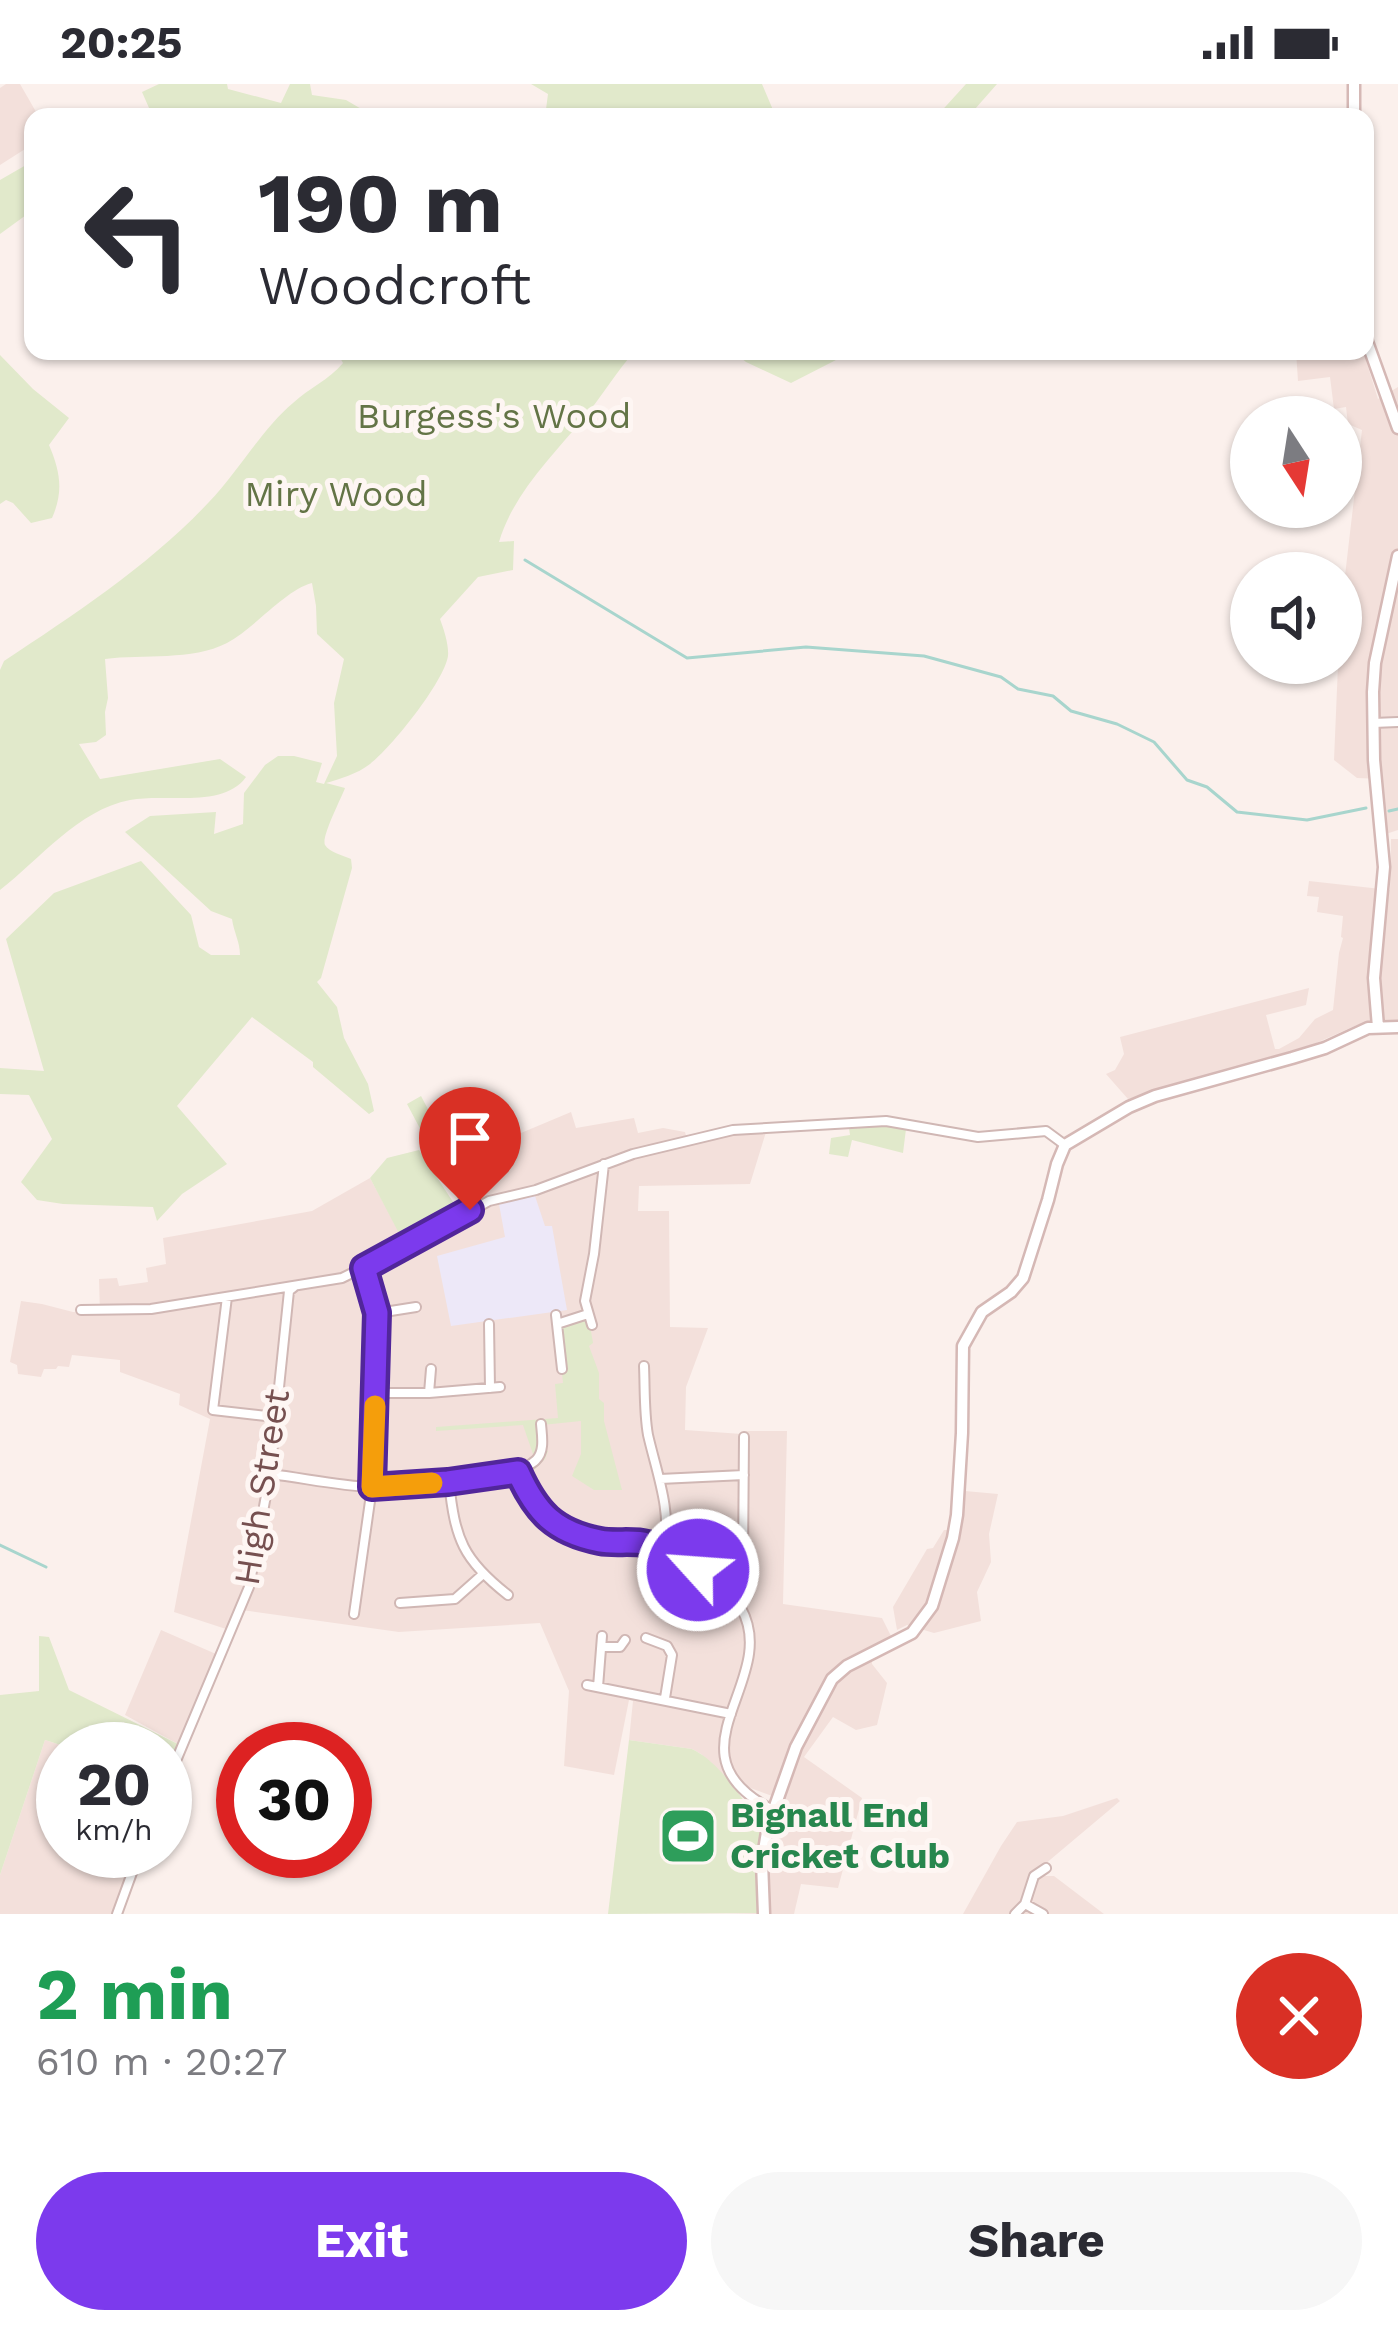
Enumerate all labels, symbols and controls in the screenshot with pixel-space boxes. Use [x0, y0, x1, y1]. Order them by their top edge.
text: 20:25 [60, 16, 182, 69]
text: 190 m [258, 154, 503, 252]
icon: left [60, 156, 216, 312]
text: Woodcroft [258, 254, 531, 317]
park label: Burgess's Wood [357, 395, 631, 437]
north arrow [1230, 396, 1362, 528]
map controls [1230, 396, 1362, 684]
park label: Miry Wood [244, 473, 428, 515]
button: sound [1230, 552, 1362, 684]
pin [419, 1087, 521, 1210]
icon: arrive [437, 1105, 503, 1171]
street label: High Street [226, 1386, 298, 1588]
position arrow [635, 1507, 761, 1633]
speed limit sign: 30 [216, 1722, 372, 1878]
text: 20 [77, 1749, 151, 1820]
place label: Bignall End Cricket Club [730, 1794, 950, 1877]
sports icon: Bignall End Cricket Club [657, 1805, 719, 1867]
text: km/h [75, 1812, 153, 1847]
text: 2 min [36, 1952, 233, 2036]
button: close [1236, 1953, 1362, 2079]
text: 610 m · 20:27 [36, 2039, 287, 2084]
button: Exit [36, 2172, 687, 2310]
button: Share [711, 2172, 1362, 2310]

